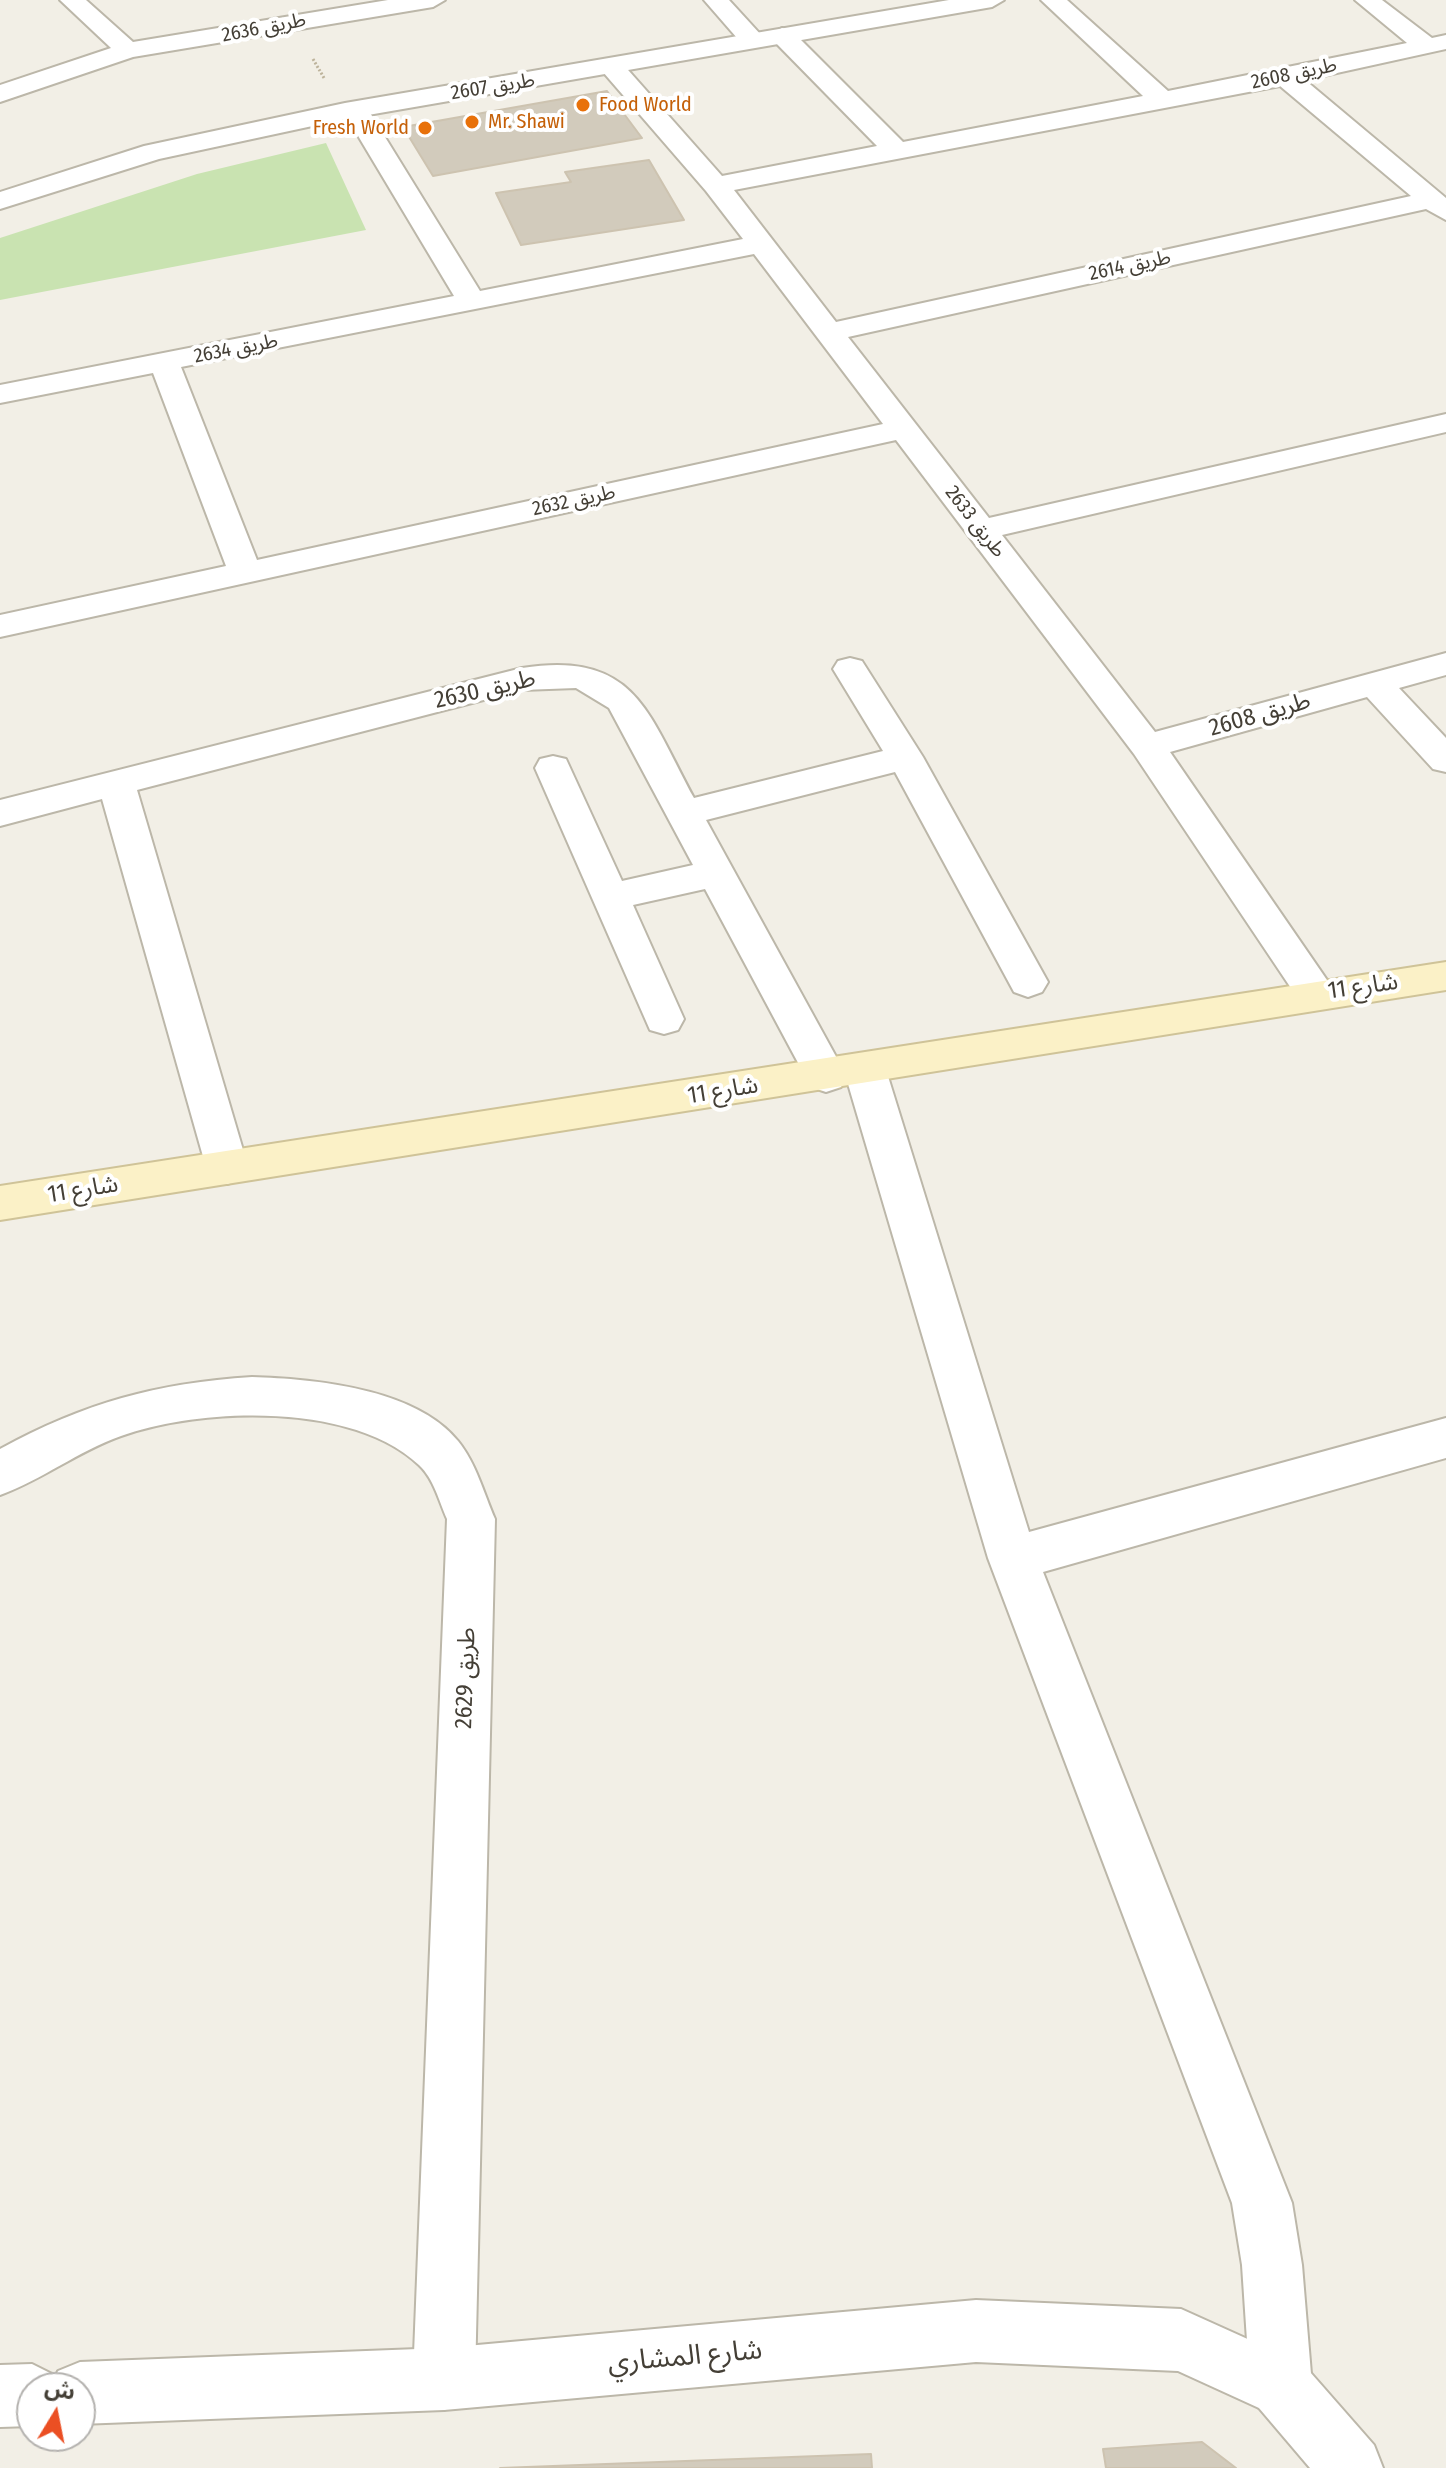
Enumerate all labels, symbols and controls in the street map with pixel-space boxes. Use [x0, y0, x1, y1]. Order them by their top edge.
street label: طريق 2636 [220, 8, 308, 48]
street label: طريق 2608 [1249, 53, 1339, 95]
street label: طريق 2607 [449, 69, 537, 105]
place label: Food World [599, 93, 692, 117]
marker: Food World [574, 96, 592, 114]
place label: Mr. Shawi [488, 110, 565, 134]
marker: Mr. Shawi [463, 113, 481, 131]
place label: Fresh World [313, 116, 409, 140]
marker: Fresh World [416, 119, 434, 137]
street label: طريق 2614 [1087, 246, 1173, 286]
street label: طريق 2634 [192, 329, 280, 369]
street label: طريق 2632 [530, 481, 618, 521]
street label: طريق 2633 [940, 481, 1010, 563]
street label: طريق 2630 [432, 664, 538, 716]
street label: طريق 2608 [1206, 687, 1314, 743]
street label: شارع 11 [1326, 968, 1400, 1006]
street label: شارع 11 [686, 1071, 760, 1111]
street label: شارع 11 [46, 1170, 120, 1210]
street label: طريق 2629 [450, 1627, 482, 1729]
street label: شارع المشاري [606, 2334, 764, 2380]
north arrow [16, 2372, 96, 2452]
text: ش [43, 2374, 77, 2406]

